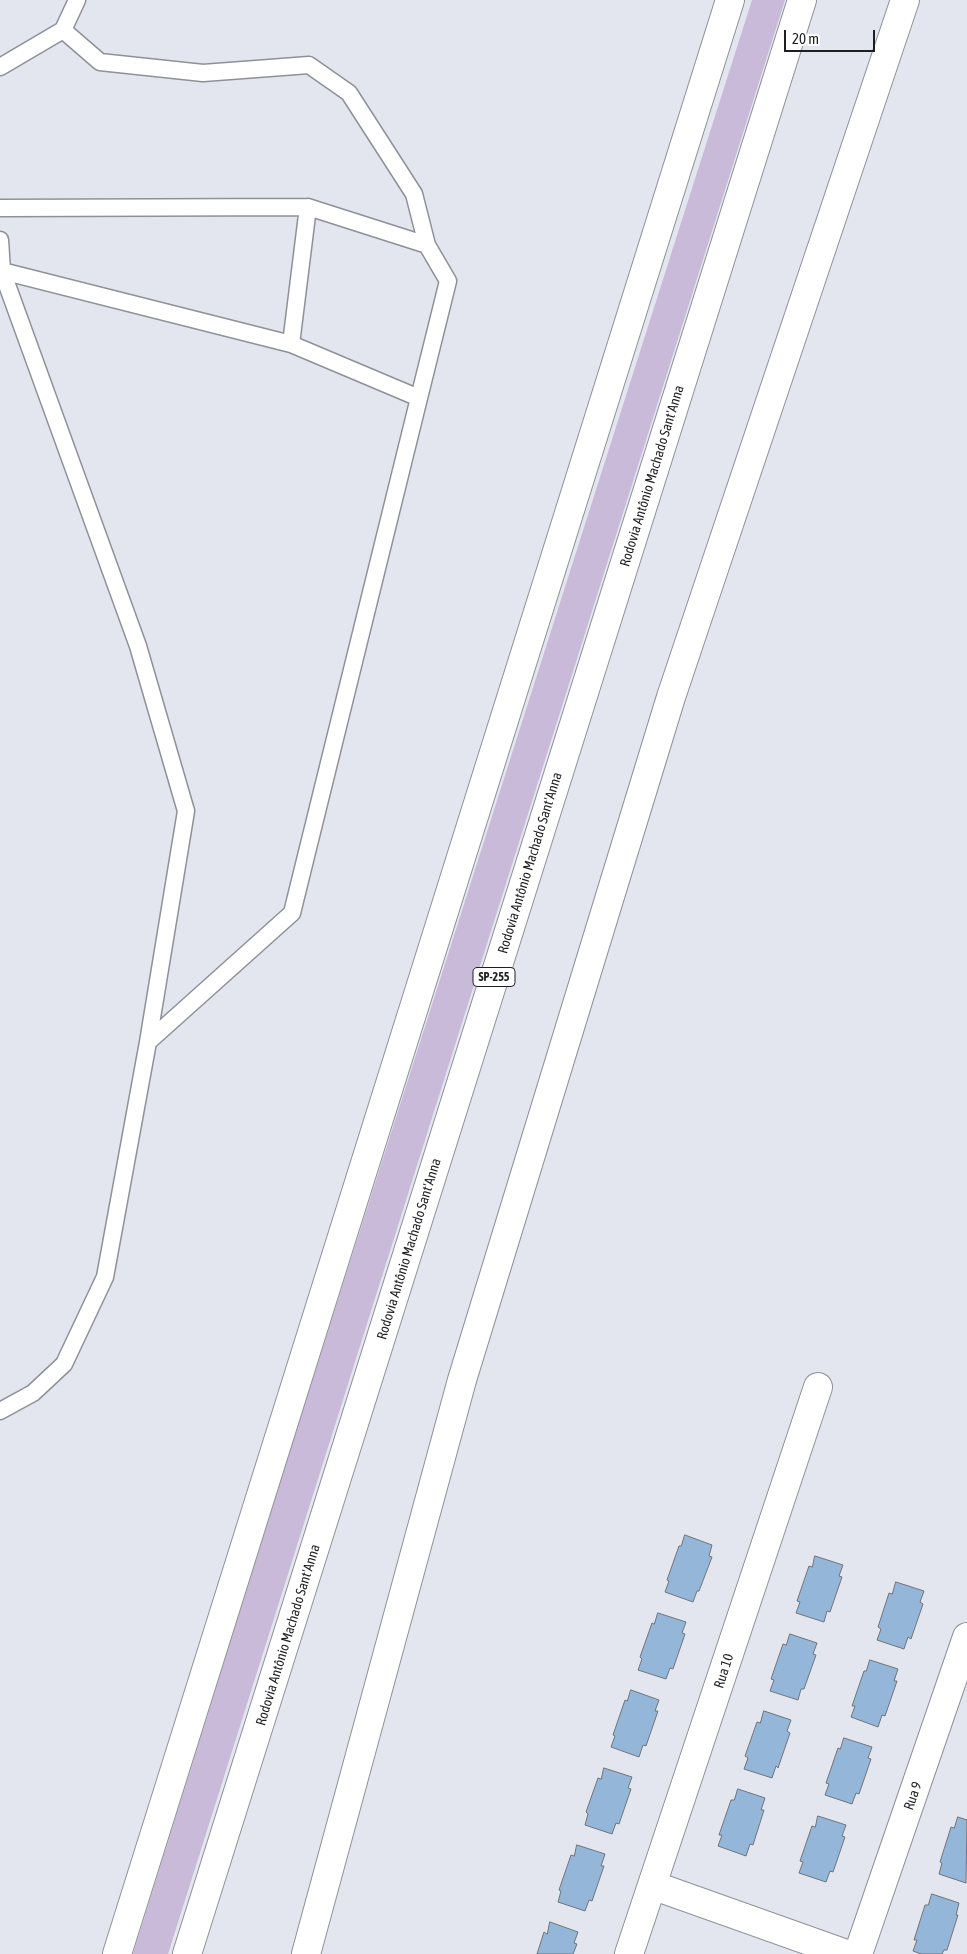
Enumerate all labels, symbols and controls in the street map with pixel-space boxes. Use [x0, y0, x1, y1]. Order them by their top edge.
scale bar [787, 20, 878, 52]
text: 20 m [792, 30, 819, 47]
street label: Rodovia Antônio Machado Sant'Anna [616, 383, 688, 569]
street label: Rodovia Antônio Machado Sant'Anna [494, 770, 566, 956]
road number: SP-255 [473, 968, 515, 986]
street label: Rodovia Antônio Machado Sant'Anna [373, 1156, 445, 1342]
street label: Rodovia Antônio Machado Sant'Anna [252, 1542, 324, 1728]
street label: Rua 10 [711, 1652, 737, 1690]
street label: Rua 9 [900, 1780, 926, 1812]

